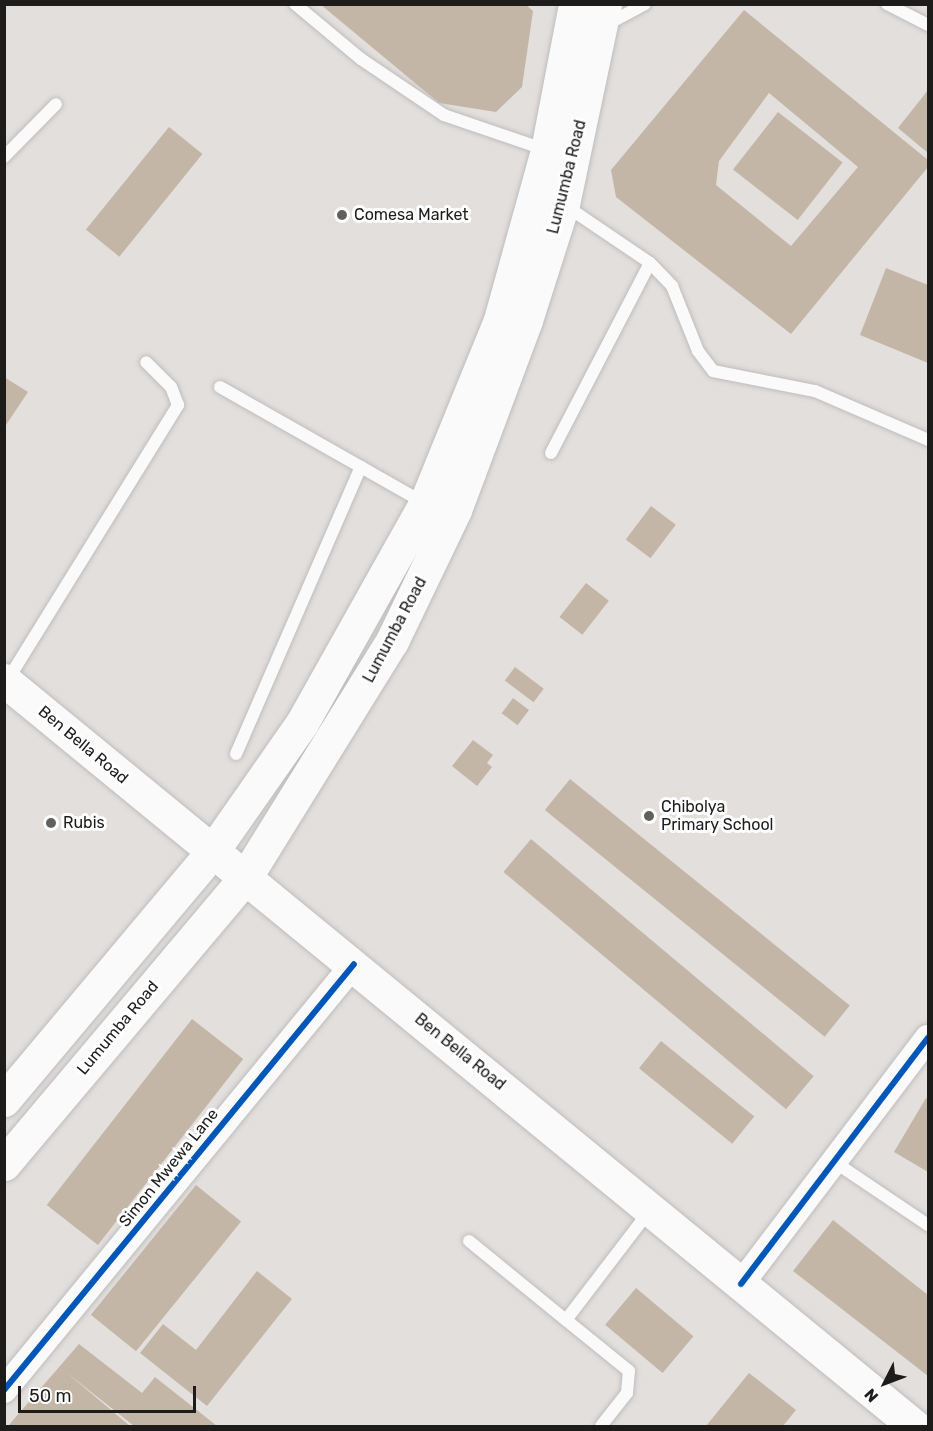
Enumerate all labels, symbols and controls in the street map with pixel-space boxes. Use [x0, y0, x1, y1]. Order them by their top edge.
street label: Lumumba Road [544, 118, 590, 236]
place label: Comesa Market [354, 205, 469, 225]
marker: Comesa Market [335, 208, 349, 222]
street label: Lumumba Road [359, 574, 431, 686]
street label: Ben Bella Road [34, 702, 132, 788]
place label: Chibolya Primary School [661, 797, 774, 835]
marker: Chibolya Primary School [642, 809, 656, 823]
place label: Rubis [63, 813, 105, 833]
marker: Rubis [44, 816, 58, 830]
street label: Lumumba Road [73, 977, 163, 1079]
street label: Ben Bella Road [411, 1009, 509, 1095]
street label: Simon Mwewa Lane [115, 1105, 223, 1231]
north arrow [855, 1353, 915, 1413]
scale bar [21, 1374, 200, 1412]
text: 50 m [29, 1385, 72, 1407]
text: N [860, 1385, 882, 1406]

